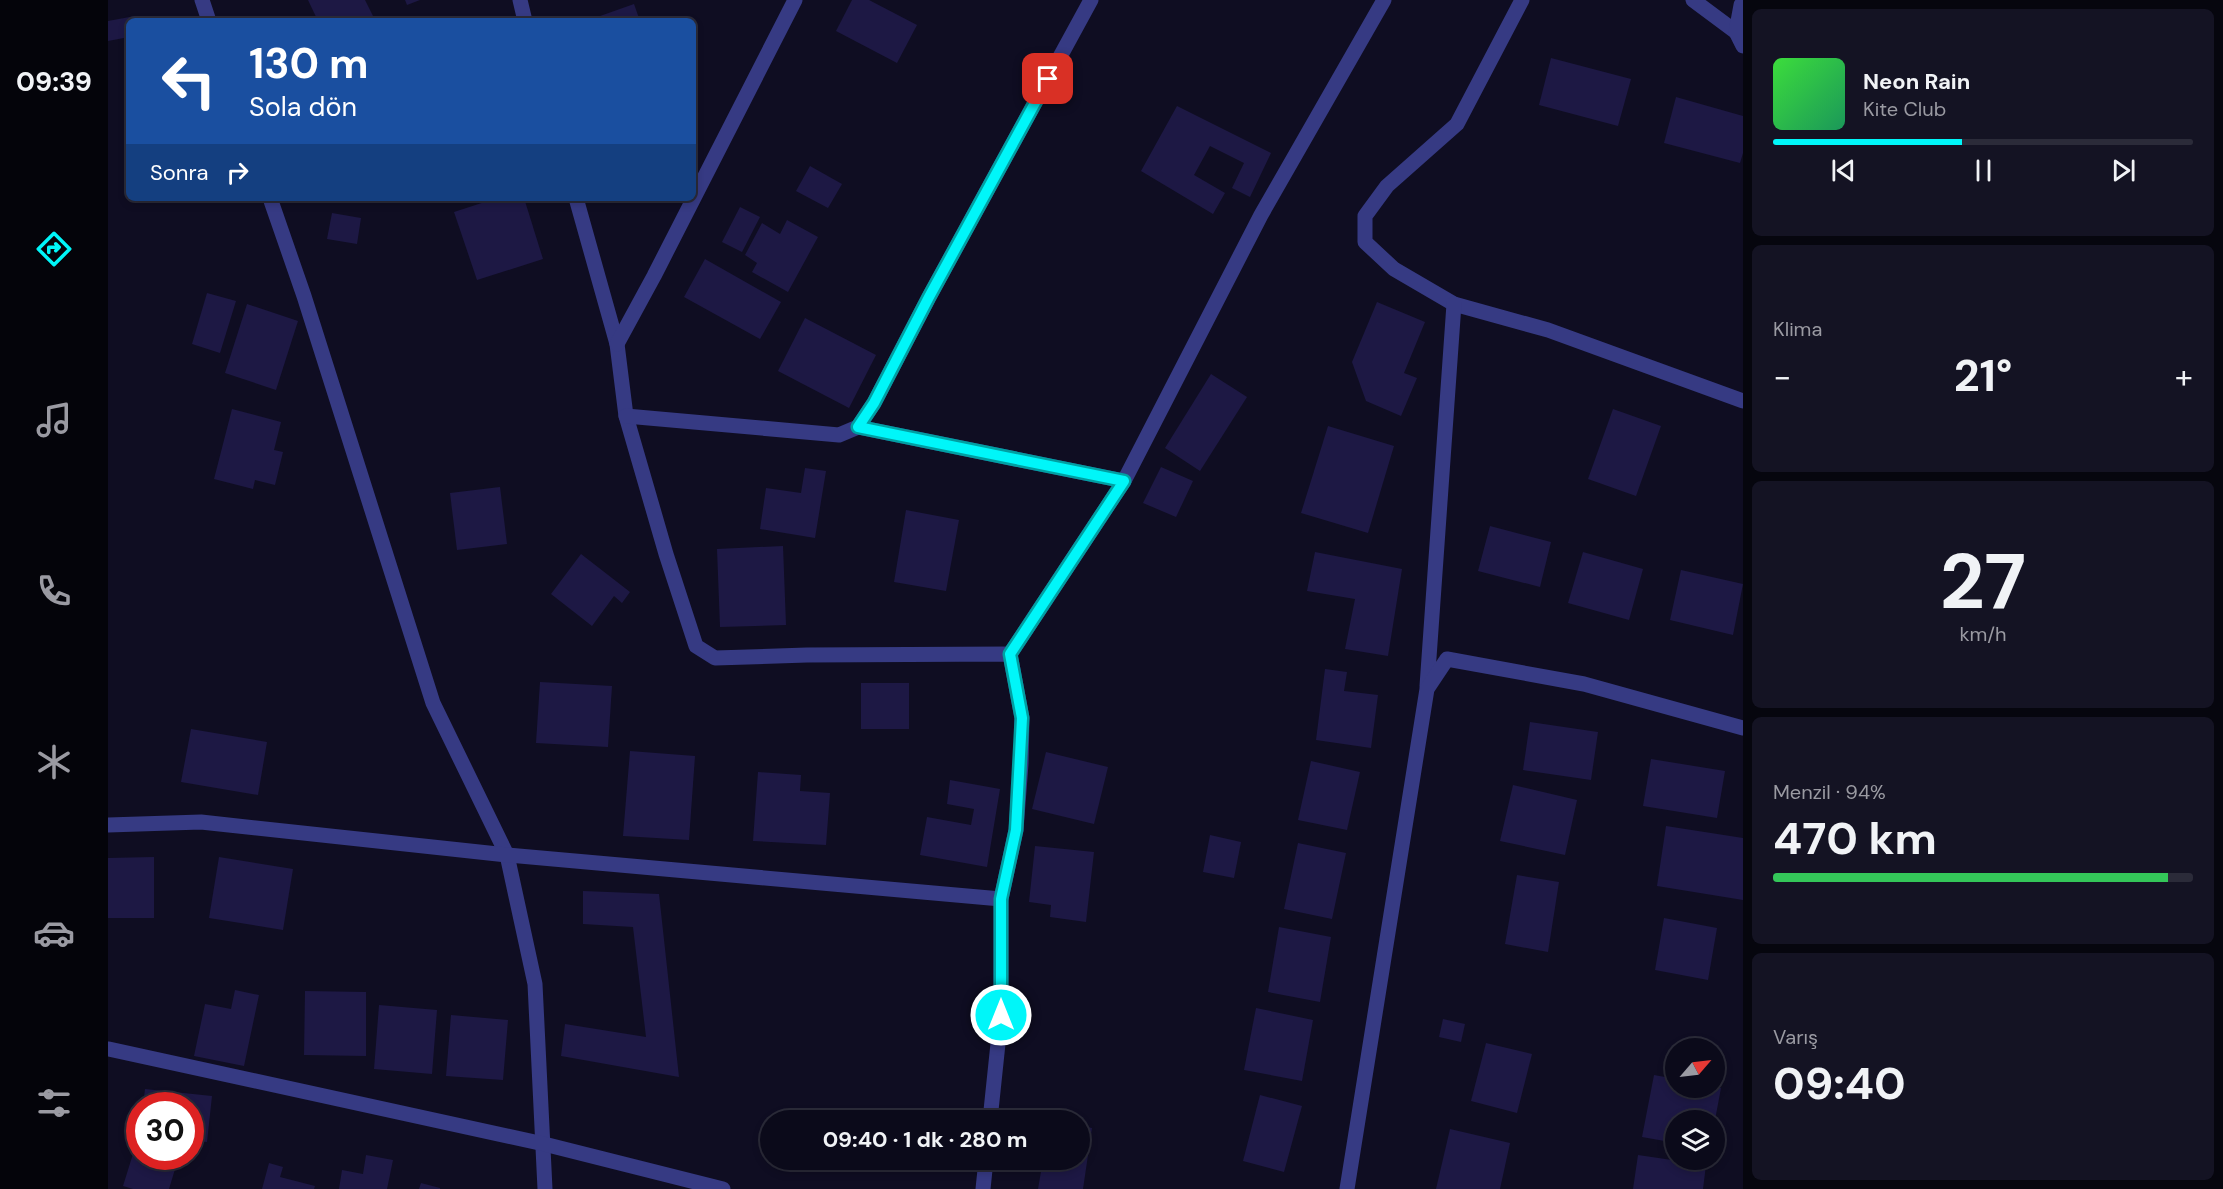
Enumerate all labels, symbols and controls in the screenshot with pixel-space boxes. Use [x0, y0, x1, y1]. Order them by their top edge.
text: 130 m [249, 36, 369, 91]
icon: left [150, 42, 228, 120]
pin [1022, 53, 1073, 104]
icon: arrive [1031, 62, 1064, 95]
text: 09:39 [16, 64, 92, 99]
text: Neon Rain [1863, 67, 1970, 96]
text: Sola dön [249, 89, 357, 124]
text: Kite Club [1863, 96, 1946, 122]
icon: previous [1827, 154, 1860, 187]
icon: pause [1967, 154, 2000, 187]
icon: next [2107, 154, 2140, 187]
icon: right [221, 156, 254, 189]
text: Sonra [150, 158, 209, 187]
icon: directions [33, 228, 75, 270]
text: Klima [1773, 316, 1822, 342]
text: 21° [1954, 346, 2012, 405]
text: − [1773, 355, 1791, 398]
text: + [2175, 355, 2193, 398]
icon: music [33, 399, 75, 441]
text: 27 [1940, 531, 2026, 632]
icon: phone [33, 570, 75, 612]
text: km/h [1959, 621, 2007, 647]
icon: climate [33, 741, 75, 783]
text: Menzil · 94% [1773, 779, 1886, 805]
text: 470 km [1773, 809, 1937, 868]
icon: car [33, 912, 75, 954]
position arrow [969, 983, 1033, 1047]
text: Varış [1773, 1024, 1818, 1050]
north arrow [1665, 1038, 1725, 1098]
map controls [1665, 1038, 1725, 1170]
text: 09:40 [1773, 1054, 1906, 1113]
icon: filters [33, 1082, 75, 1124]
speed limit sign: 30 [126, 1092, 204, 1170]
button: layers [1665, 1110, 1725, 1170]
text: 09:40 · 1 dk · 280 m [823, 1125, 1027, 1154]

